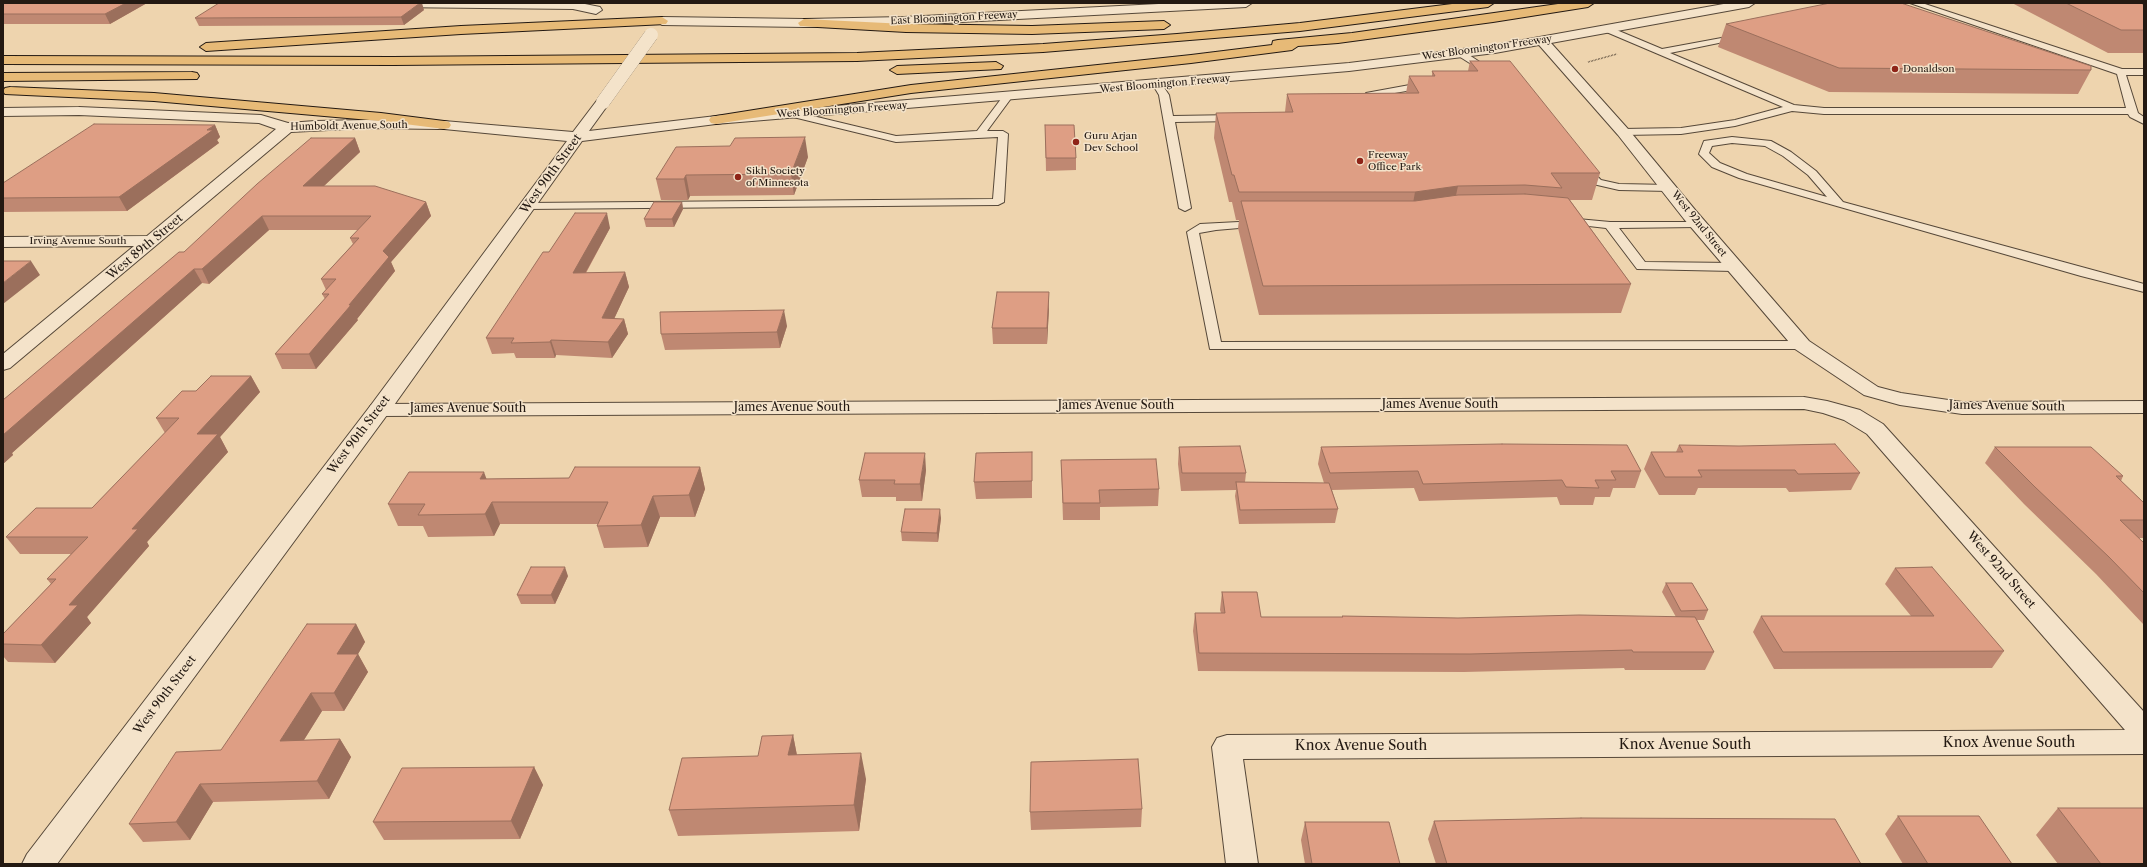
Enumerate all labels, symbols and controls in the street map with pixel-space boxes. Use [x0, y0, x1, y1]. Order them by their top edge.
street label: East Bloomington Freeway [890, 9, 1018, 27]
street label: West Bloomington Freeway [1421, 33, 1553, 63]
place label: Donaldson [1903, 63, 1955, 75]
marker: Donaldson [1890, 64, 1900, 74]
street label: West Bloomington Freeway [1099, 72, 1231, 96]
street label: West Bloomington Freeway [776, 99, 908, 121]
street label: Humboldt Avenue South [290, 119, 408, 133]
place label: Guru Arjan Dev School [1084, 130, 1138, 154]
street label: West 90th Street [517, 131, 585, 217]
marker: Guru Arjan Dev School [1071, 137, 1081, 147]
place label: Freeway Office Park [1368, 149, 1421, 172]
marker: Freeway Office Park [1355, 156, 1365, 166]
place label: Sikh Society of Minnesota [746, 165, 809, 188]
marker: Sikh Society of Minnesota [733, 172, 743, 182]
street label: West 92nd Street [1669, 189, 1729, 259]
street label: West 89th Street [104, 211, 186, 283]
street label: Irving Avenue South [30, 235, 126, 247]
street label: West 90th Street [325, 393, 393, 477]
street label: James Avenue South [1382, 398, 1498, 412]
street label: James Avenue South [1949, 398, 2065, 414]
street label: James Avenue South [1058, 399, 1174, 413]
street label: James Avenue South [734, 401, 850, 415]
street label: James Avenue South [410, 402, 526, 416]
street label: West 92nd Street [1964, 529, 2038, 611]
street label: West 90th Street [131, 653, 199, 737]
street label: Knox Avenue South [1943, 735, 2075, 751]
street label: Knox Avenue South [1619, 737, 1751, 753]
street label: Knox Avenue South [1295, 738, 1427, 754]

